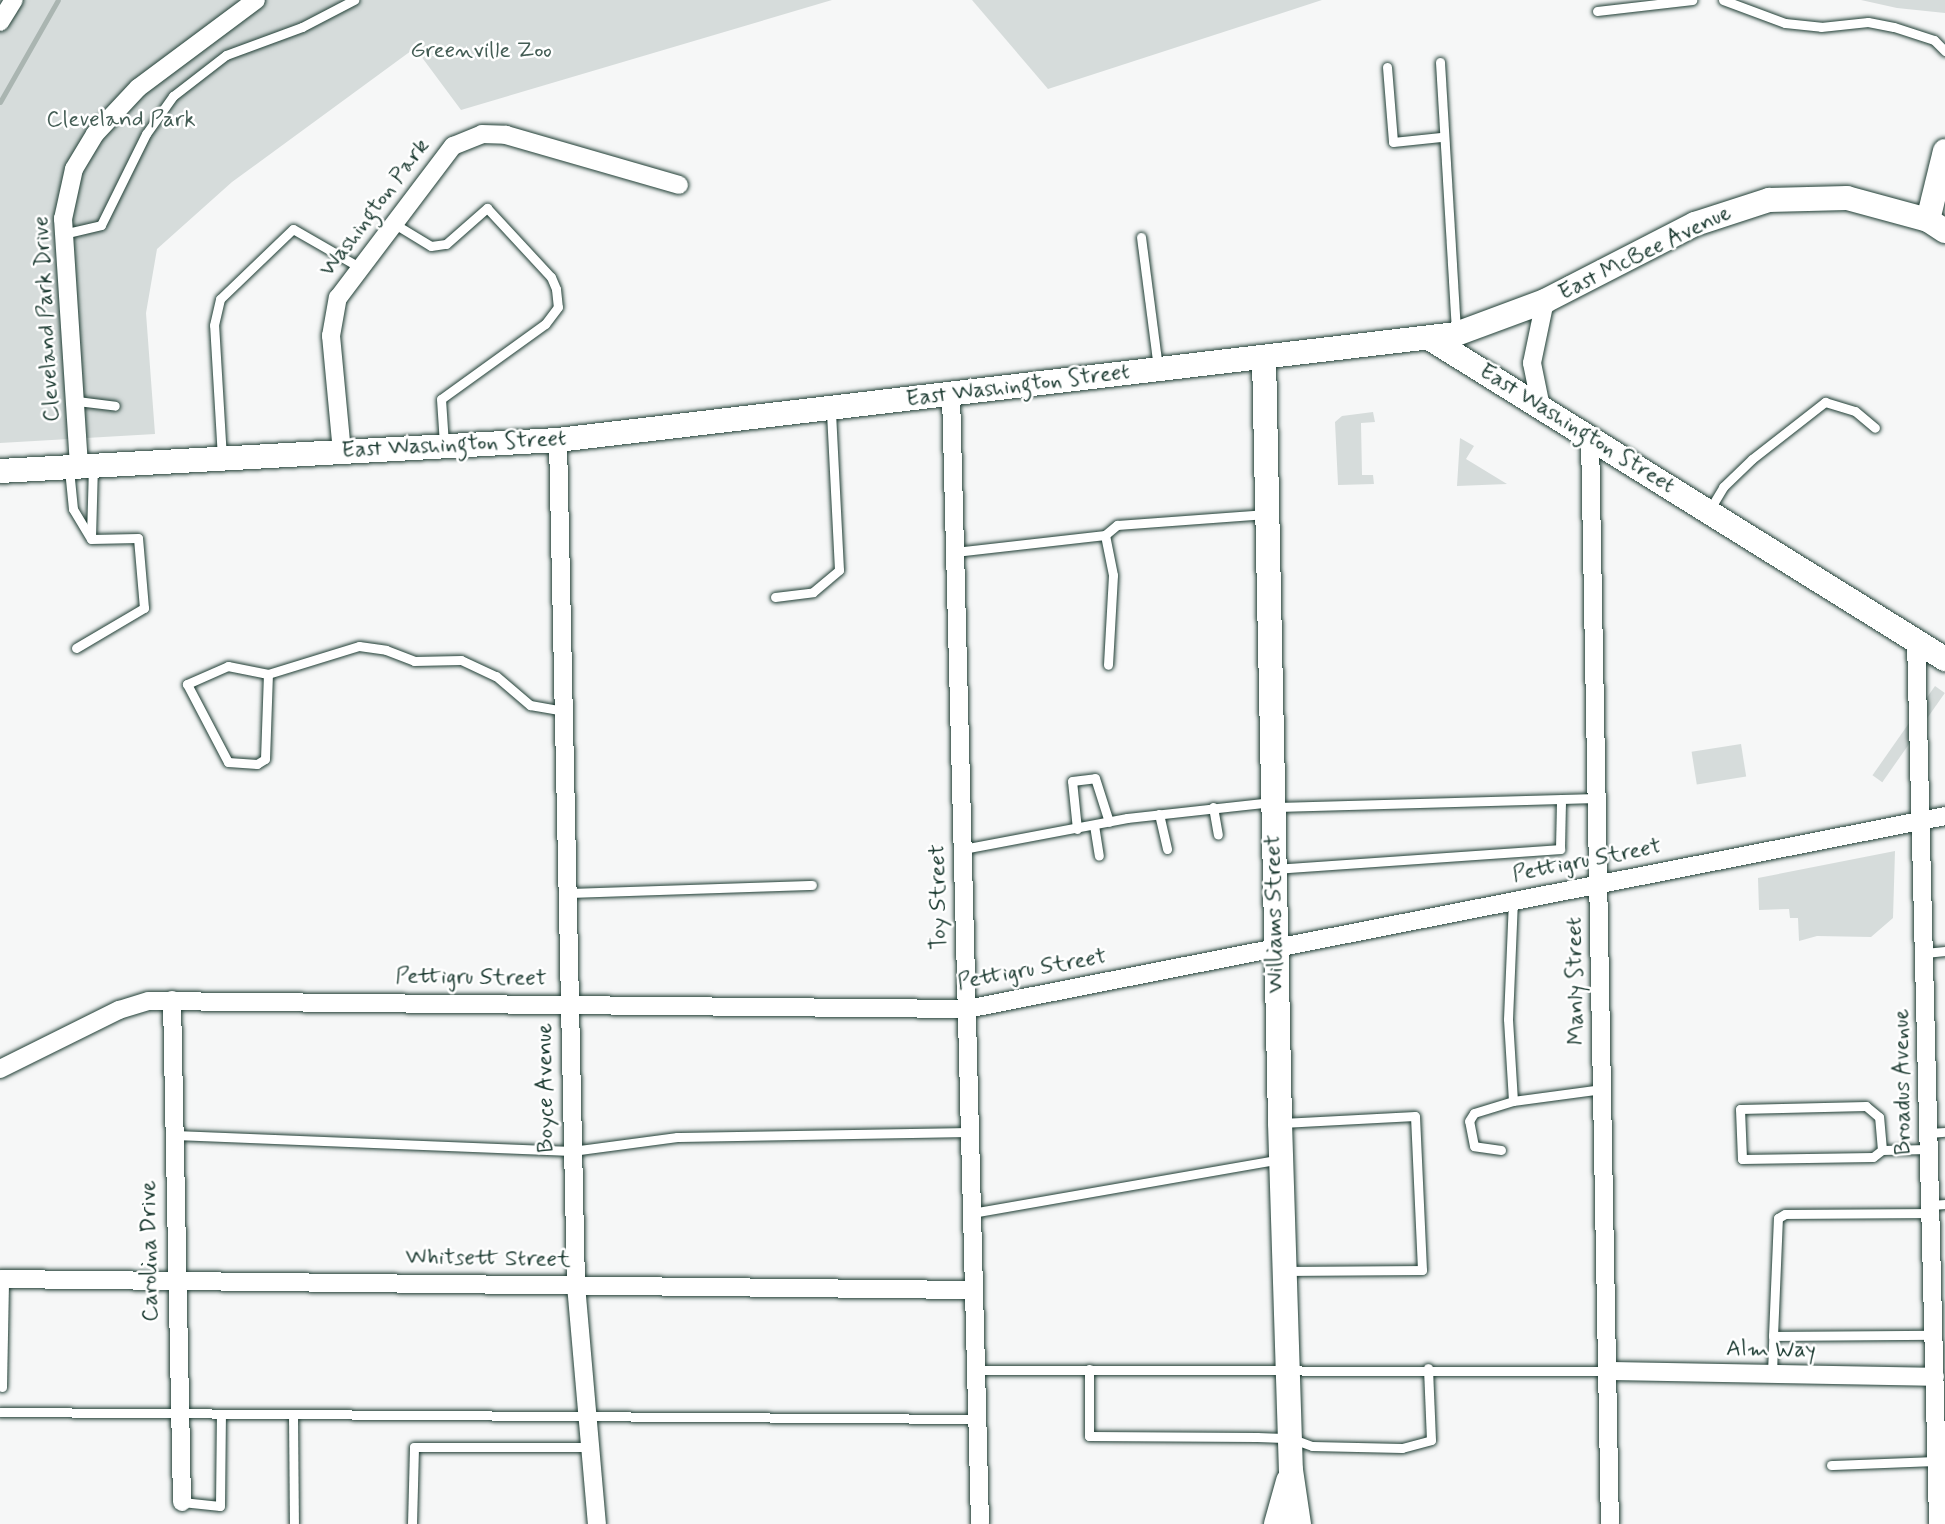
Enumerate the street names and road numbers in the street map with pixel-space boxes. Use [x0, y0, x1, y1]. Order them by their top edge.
street label: Washington Park [315, 135, 435, 281]
street label: East McBee Avenue [1552, 198, 1738, 308]
street label: Cleveland Park Drive [28, 215, 66, 423]
street label: East Washington Street [1473, 357, 1681, 501]
street label: East Washington Street [903, 358, 1133, 414]
street label: East Washington Street [339, 425, 569, 465]
street label: Pettigru Street [1511, 833, 1663, 889]
street label: Williams Street [1260, 835, 1290, 993]
street label: Toy Street [924, 844, 954, 950]
street label: Manly Street [1561, 915, 1591, 1047]
street label: Pettigru Street [956, 943, 1108, 997]
street label: Pettigru Street [396, 963, 546, 993]
street label: Broadus Avenue [1888, 1006, 1918, 1158]
street label: Boyce Avenue [531, 1021, 561, 1155]
street label: Carolina Drive [135, 1181, 165, 1321]
street label: Whitsett Street [405, 1244, 571, 1274]
street label: Alm Way [1724, 1335, 1818, 1365]

